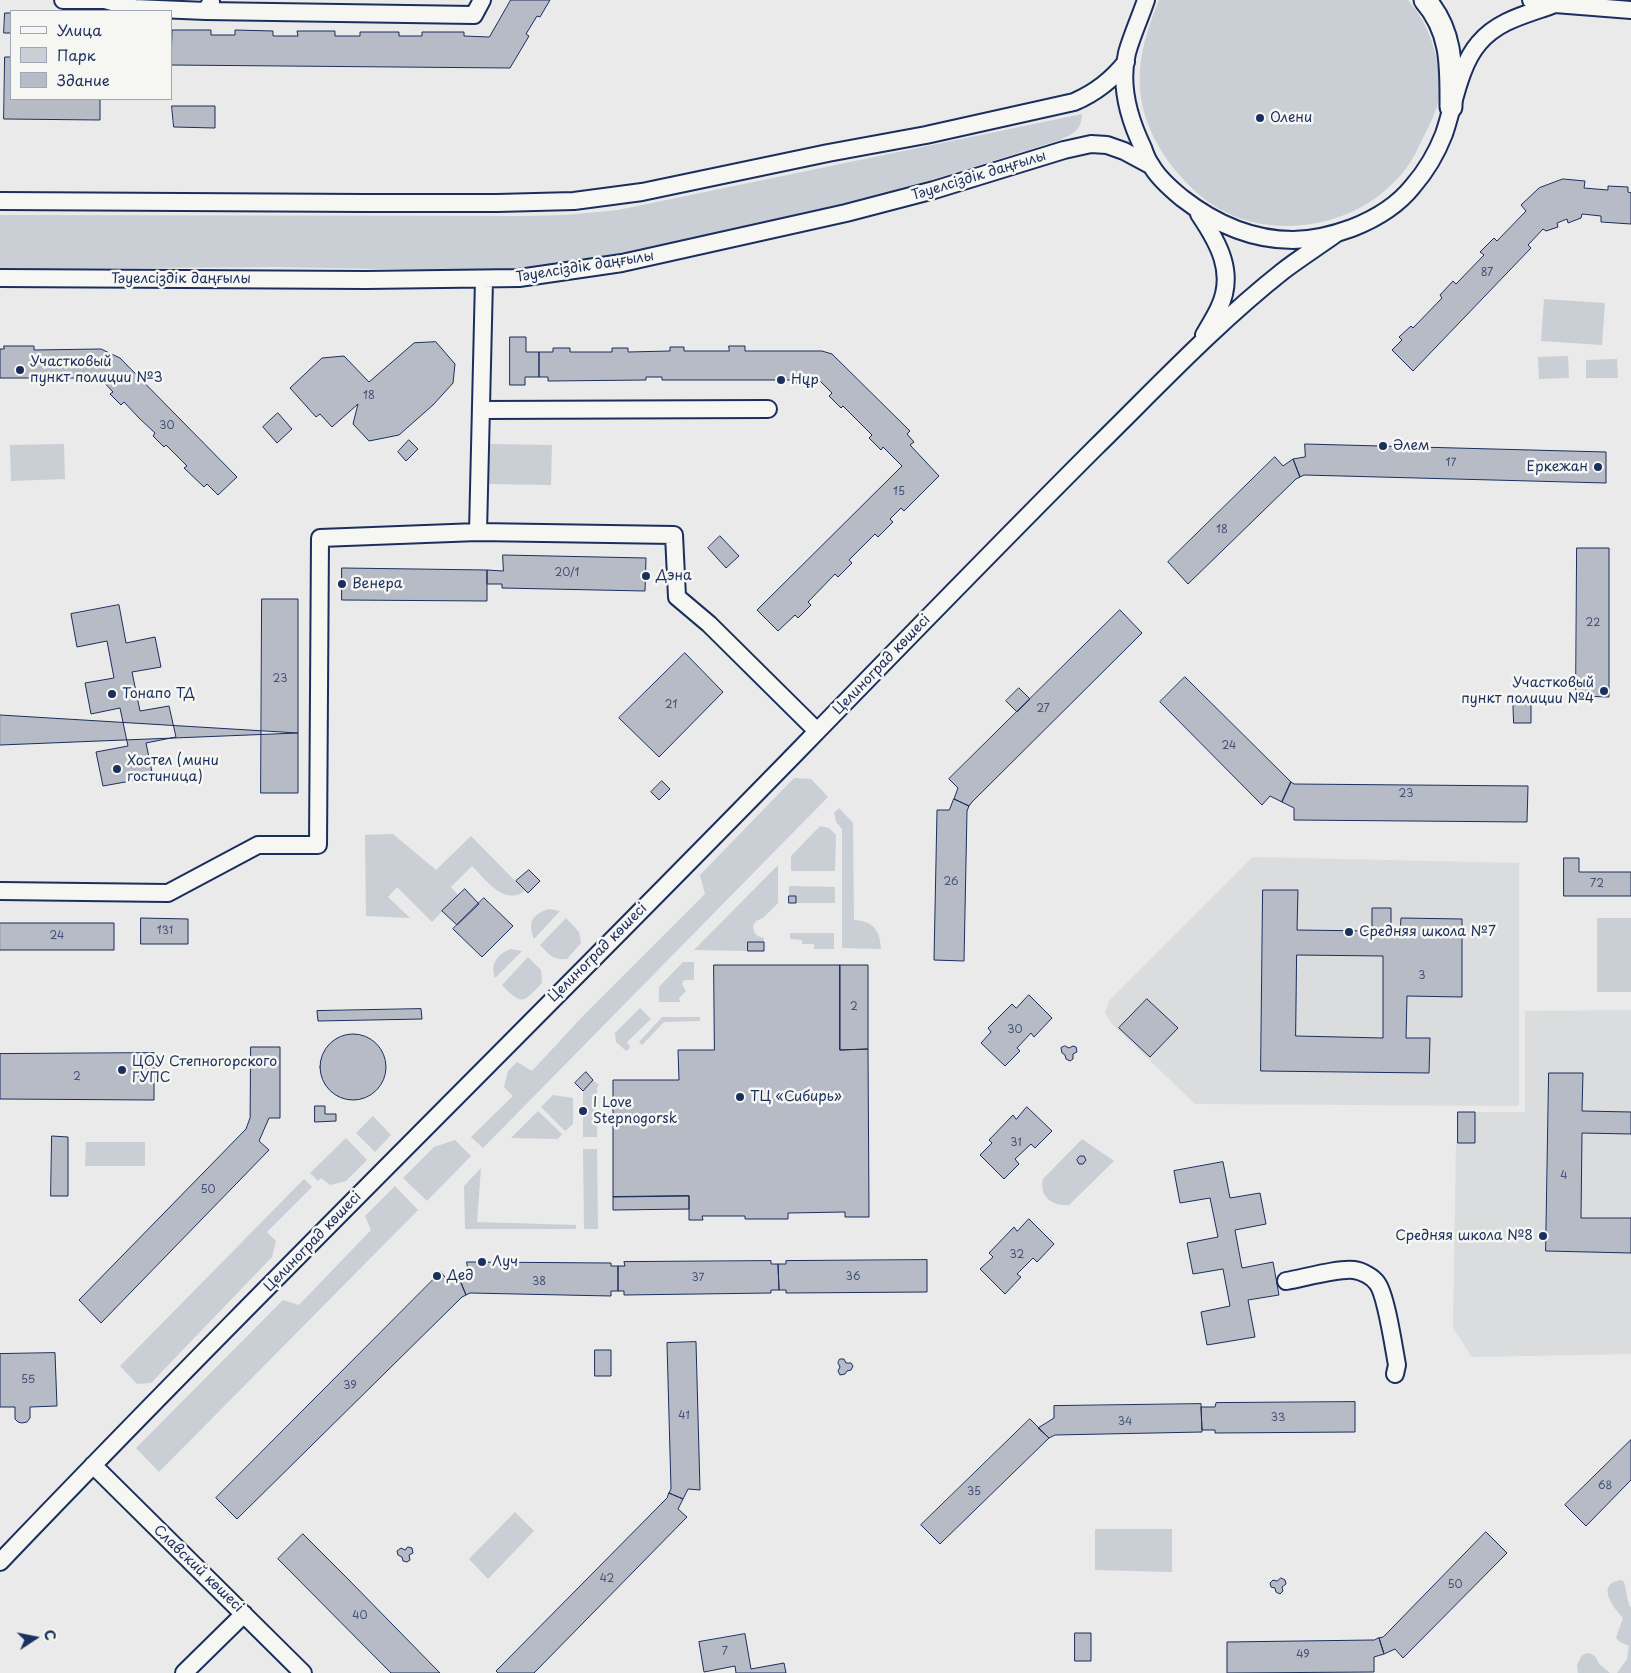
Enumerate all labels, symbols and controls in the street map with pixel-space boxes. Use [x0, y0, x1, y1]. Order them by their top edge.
legend [10, 10, 172, 100]
text: Улица [57, 18, 102, 41]
text: Парк [57, 43, 96, 66]
text: Здание [57, 68, 110, 91]
place label: Олени [1270, 110, 1312, 126]
marker: Олени [1254, 112, 1266, 124]
street label: Тәуелсіздік даңғылы [910, 148, 1048, 204]
street label: Тәуелсіздік даңғылы [515, 248, 655, 286]
house number: 87 [1481, 266, 1493, 280]
street label: Тәуелсіздік даңғылы [111, 271, 251, 287]
place label: Участковый пункт полиции №3 [30, 354, 163, 387]
marker: Участковый пункт полиции №3 [14, 364, 26, 376]
place label: Нұр [791, 372, 819, 388]
marker: Нұр [775, 374, 787, 386]
house number: 18 [363, 389, 375, 403]
house number: 30 [159, 419, 175, 433]
place label: Әлем [1393, 438, 1429, 454]
marker: Әлем [1377, 440, 1389, 452]
house number: 17 [1446, 456, 1456, 470]
place label: Еркежан [1527, 459, 1588, 475]
marker: Еркежан [1592, 461, 1604, 473]
house number: 15 [893, 485, 905, 499]
house number: 18 [1216, 523, 1228, 537]
house number: 20/1 [554, 566, 580, 580]
place label: Дэна [656, 568, 692, 584]
marker: Дэна [640, 570, 652, 582]
place label: Венера [352, 576, 402, 592]
marker: Венера [336, 578, 348, 590]
street label: Целиноград көшесі [830, 611, 934, 719]
house number: 22 [1586, 616, 1600, 630]
house number: 23 [273, 672, 287, 686]
place label: Участковый пункт полиции №4 [1461, 675, 1594, 708]
marker: Участковый пункт полиции №4 [1598, 685, 1610, 697]
place label: Тонапо ТД [122, 686, 195, 702]
marker: Тонапо ТД [106, 688, 118, 700]
house number: 21 [665, 698, 677, 712]
house number: 27 [1036, 702, 1050, 716]
house number: 24 [1222, 739, 1236, 753]
place label: Хостел (мини гостиница) [127, 753, 219, 786]
marker: Хостел (мини гостиница) [111, 763, 123, 775]
house number: 23 [1399, 787, 1413, 801]
house number: 26 [943, 875, 959, 889]
house number: 72 [1590, 877, 1604, 891]
street label: Целиноград көшесі [545, 900, 651, 1006]
house number: 131 [157, 924, 173, 938]
place label: Средняя школа №7 [1359, 924, 1496, 940]
marker: Средняя школа №7 [1343, 926, 1355, 938]
house number: 24 [50, 929, 64, 943]
house number: 3 [1418, 969, 1426, 983]
house number: 2 [850, 1000, 858, 1014]
house number: 30 [1007, 1023, 1023, 1037]
place label: ЦОУ Степногорского ГУПС [132, 1054, 277, 1086]
marker: ЦОУ Степногорского ГУПС [116, 1064, 128, 1076]
house number: 2 [73, 1070, 81, 1084]
place label: ТЦ «Сибирь» [750, 1089, 842, 1105]
marker: ТЦ «Сибирь» [734, 1091, 746, 1103]
place label: I Love Stepnogorsk [593, 1095, 677, 1128]
marker: I Love Stepnogorsk [577, 1105, 589, 1117]
house number: 31 [1010, 1136, 1022, 1150]
house number: 4 [1560, 1169, 1568, 1183]
house number: 50 [200, 1183, 216, 1197]
street label: Целиноград көшесі [261, 1188, 365, 1296]
place label: Средняя школа №8 [1395, 1228, 1533, 1244]
marker: Средняя школа №8 [1537, 1230, 1549, 1242]
house number: 32 [1010, 1248, 1024, 1262]
place label: Луч [492, 1254, 518, 1270]
marker: Луч [476, 1256, 488, 1268]
place label: Дед [447, 1268, 473, 1284]
marker: Дед [431, 1270, 443, 1282]
house number: 36 [846, 1270, 860, 1284]
house number: 37 [692, 1271, 704, 1285]
house number: 38 [532, 1275, 546, 1289]
house number: 55 [21, 1373, 35, 1387]
house number: 39 [343, 1379, 357, 1393]
house number: 41 [678, 1409, 690, 1423]
house number: 33 [1271, 1411, 1285, 1425]
house number: 34 [1118, 1415, 1132, 1429]
house number: 68 [1598, 1479, 1612, 1493]
house number: 35 [967, 1485, 981, 1499]
street label: Славский көшесі [150, 1522, 246, 1616]
house number: 42 [600, 1572, 614, 1586]
house number: 50 [1447, 1578, 1463, 1592]
house number: 40 [352, 1609, 368, 1623]
north arrow [10, 1613, 60, 1663]
text: С [39, 1628, 62, 1642]
house number: 7 [722, 1645, 728, 1659]
house number: 49 [1296, 1648, 1310, 1662]

